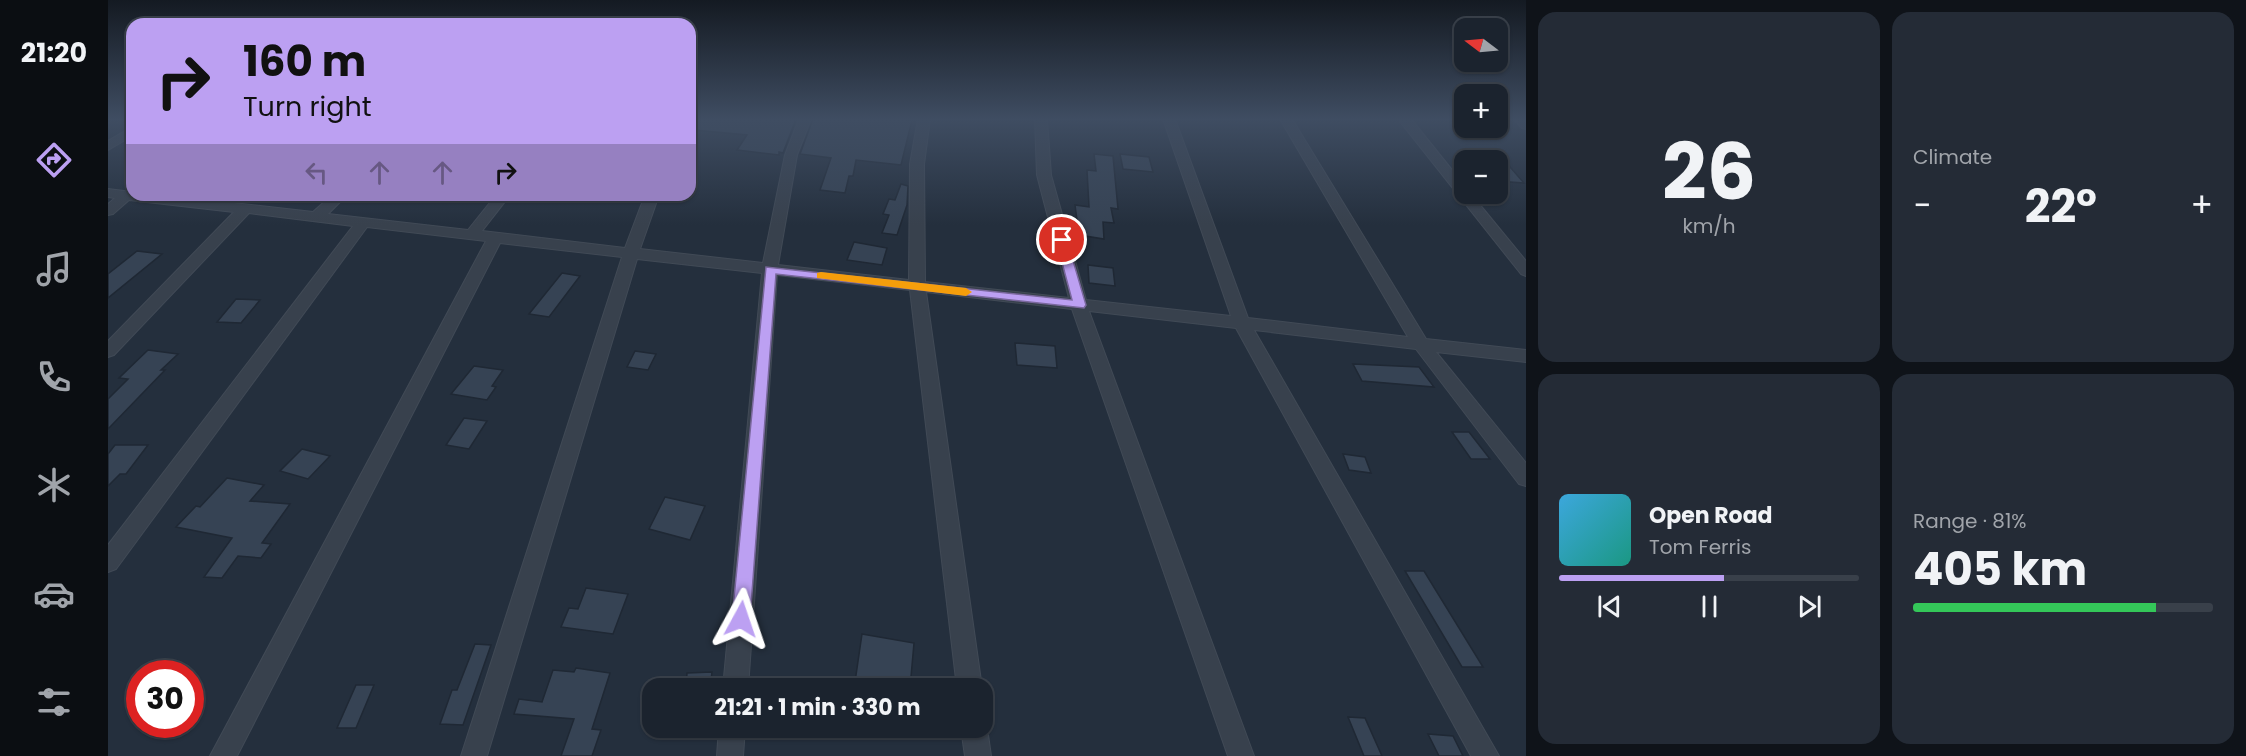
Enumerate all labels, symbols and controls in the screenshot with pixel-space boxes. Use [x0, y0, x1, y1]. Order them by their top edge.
north arrow [1454, 18, 1508, 72]
map controls [1454, 18, 1508, 204]
text: 160 m [243, 32, 366, 91]
text: 21:20 [21, 34, 87, 71]
icon: right [144, 42, 222, 120]
button: + [1454, 84, 1508, 138]
text: Turn right [243, 88, 372, 125]
text: 26 [1662, 117, 1756, 226]
icon: directions [33, 139, 75, 181]
text: Climate [1913, 143, 1992, 171]
button: − [1454, 150, 1508, 204]
icon: left [300, 156, 333, 189]
icon: ahead [363, 156, 396, 189]
icon: ahead [426, 156, 459, 189]
icon: right [489, 156, 522, 189]
text: 22° [2025, 175, 2097, 238]
text: − [1913, 182, 1931, 229]
text: + [2190, 182, 2213, 229]
text: km/h [1682, 212, 1736, 240]
pin [1036, 214, 1087, 265]
icon: arrive [1045, 223, 1078, 256]
icon: music [33, 248, 75, 290]
icon: phone [33, 356, 75, 398]
icon: climate [33, 464, 75, 506]
text: Open Road [1649, 500, 1773, 531]
text: Range · 81% [1913, 507, 2027, 535]
text: Tom Ferris [1649, 533, 1751, 561]
text: 405 km [1913, 538, 2087, 601]
icon: car [33, 573, 75, 615]
position arrow [709, 587, 773, 651]
icon: previous [1593, 590, 1626, 623]
icon: pause [1693, 590, 1726, 623]
icon: next [1793, 590, 1826, 623]
speed limit sign: 30 [126, 660, 204, 738]
icon: filters [33, 681, 75, 723]
text: 21:21 · 1 min · 330 m [714, 692, 921, 723]

